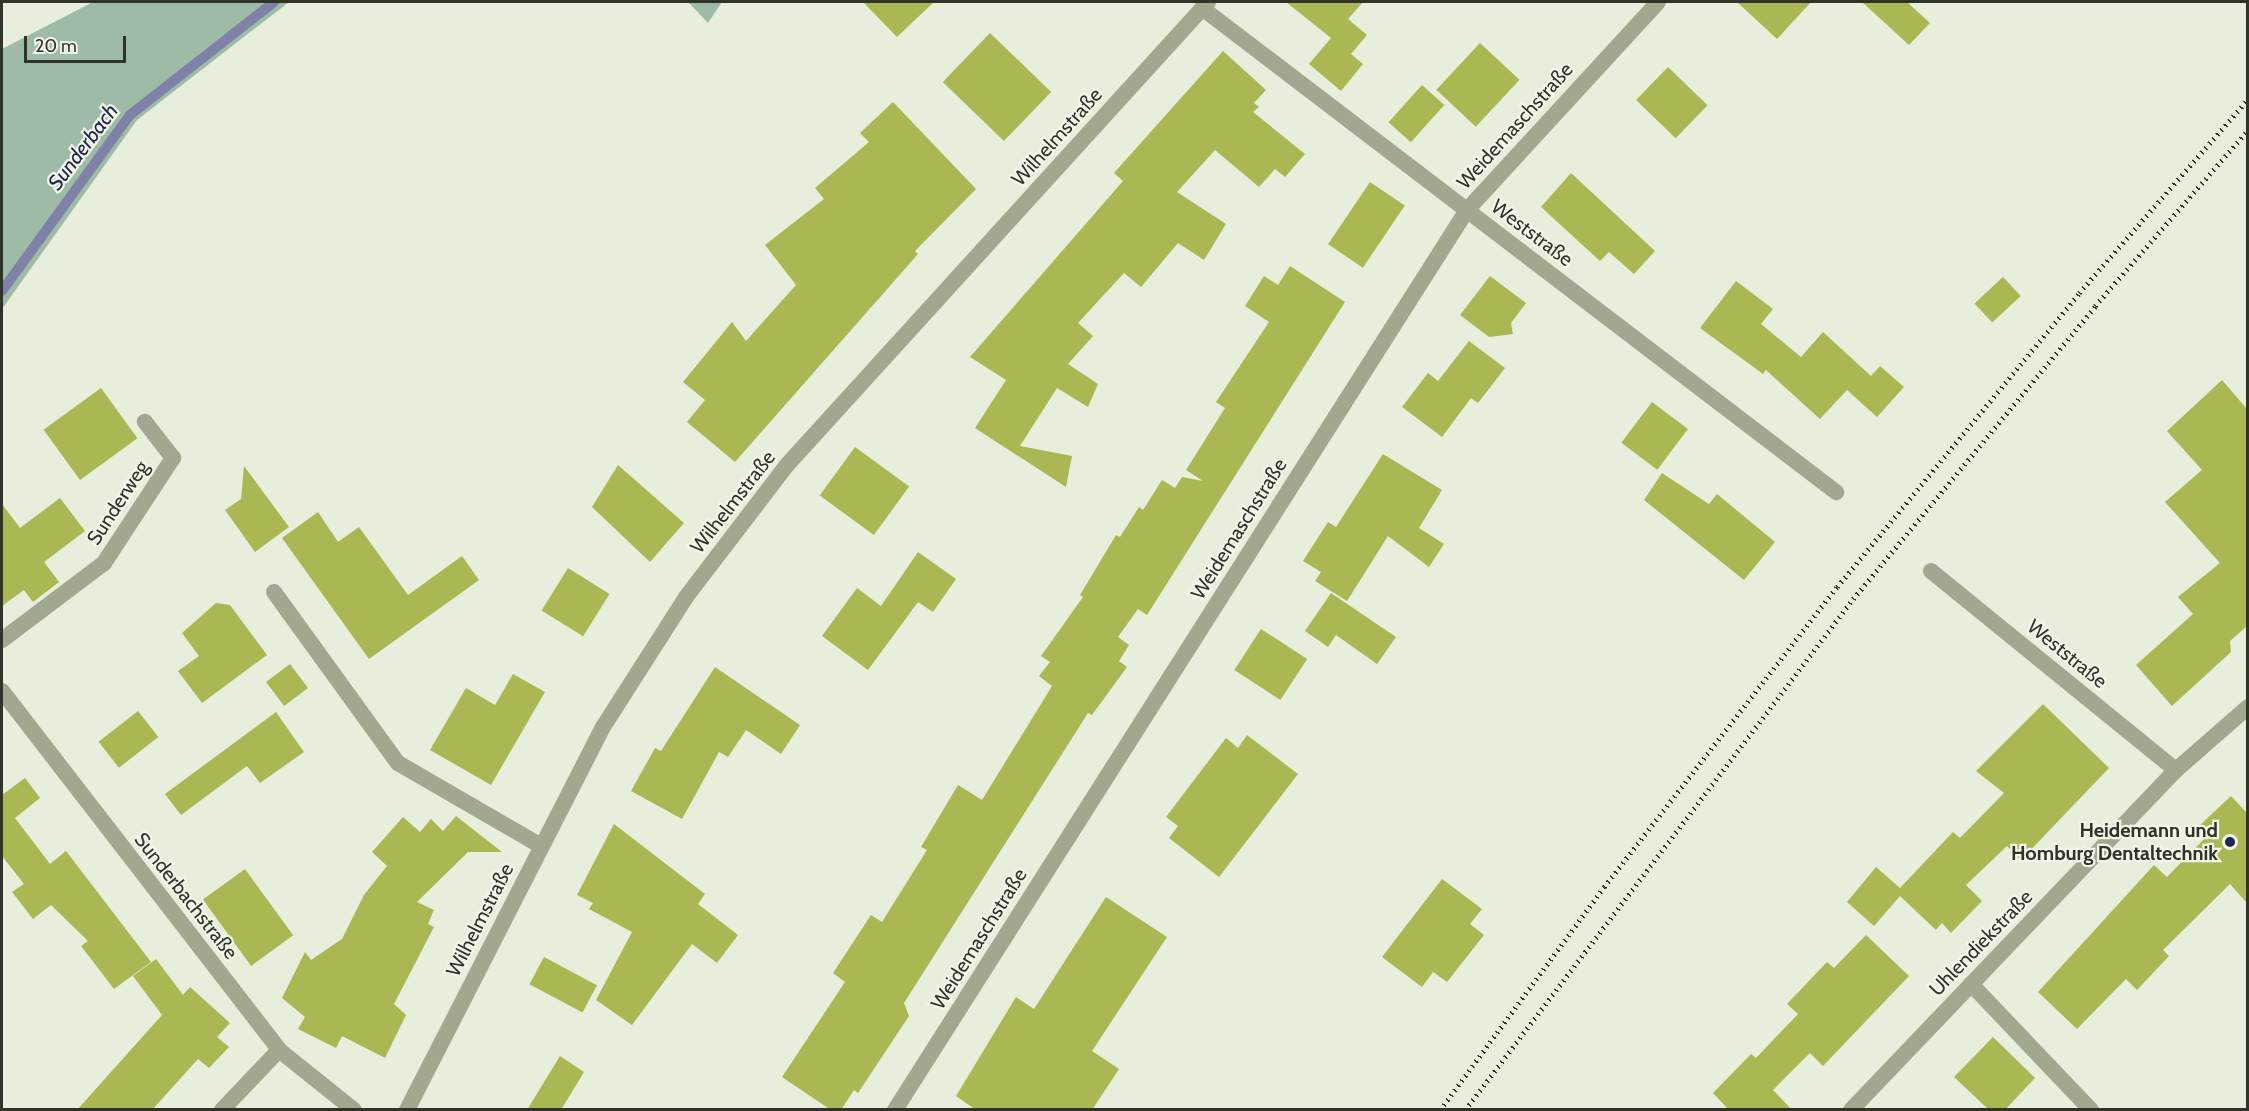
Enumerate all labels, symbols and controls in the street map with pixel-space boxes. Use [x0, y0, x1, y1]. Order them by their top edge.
scale bar [27, 24, 129, 62]
text: 20 m [35, 35, 77, 57]
street label: Weidemaschstraße [1452, 58, 1578, 194]
street label: Wilhelmstraße [1007, 83, 1107, 191]
water label: Sunderbach [43, 99, 123, 195]
street label: Weststraße [1486, 195, 1578, 271]
street label: Wilhelmstraße [685, 446, 781, 558]
street label: Weidemaschstraße [1186, 454, 1292, 604]
street label: Sunderweg [82, 456, 154, 550]
street label: Weststraße [2022, 615, 2112, 693]
place label: Heidemann und Homburg Dentaltechnik [2011, 819, 2218, 866]
street label: Sunderbachstraße [129, 828, 243, 964]
marker: Heidemann und Homburg Dentaltechnik [2223, 835, 2237, 849]
street label: Wilhelmstraße [441, 859, 519, 981]
street label: Weidemaschstraße [926, 864, 1032, 1014]
street label: Uhlendiekstraße [1924, 885, 2038, 1001]

